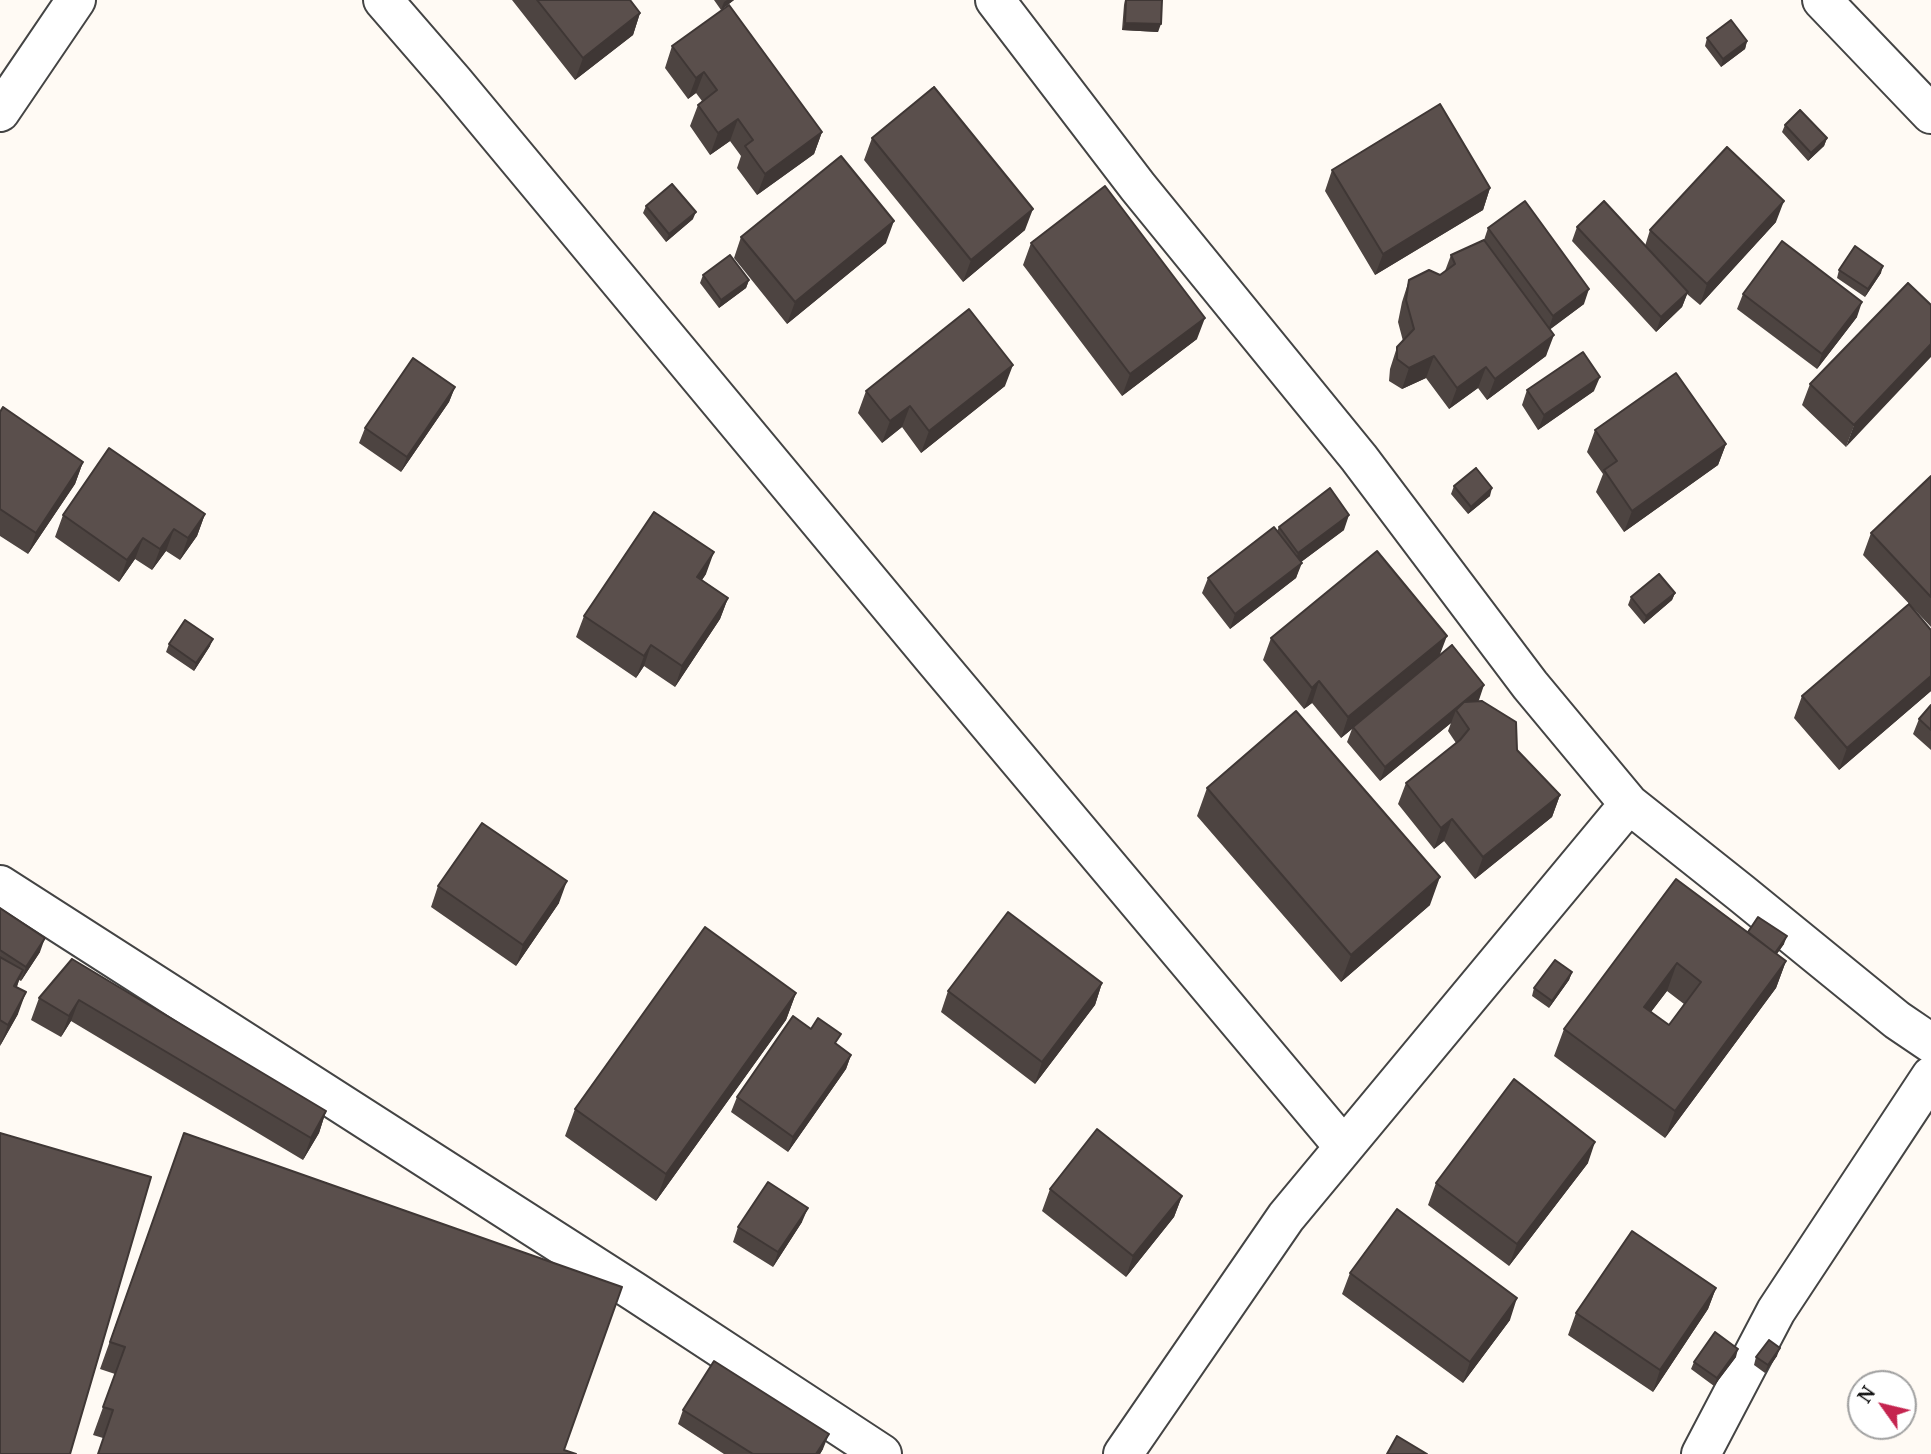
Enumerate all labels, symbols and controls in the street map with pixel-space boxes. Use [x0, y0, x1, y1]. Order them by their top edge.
north arrow [1847, 1370, 1917, 1440]
text: N [1851, 1381, 1881, 1408]

